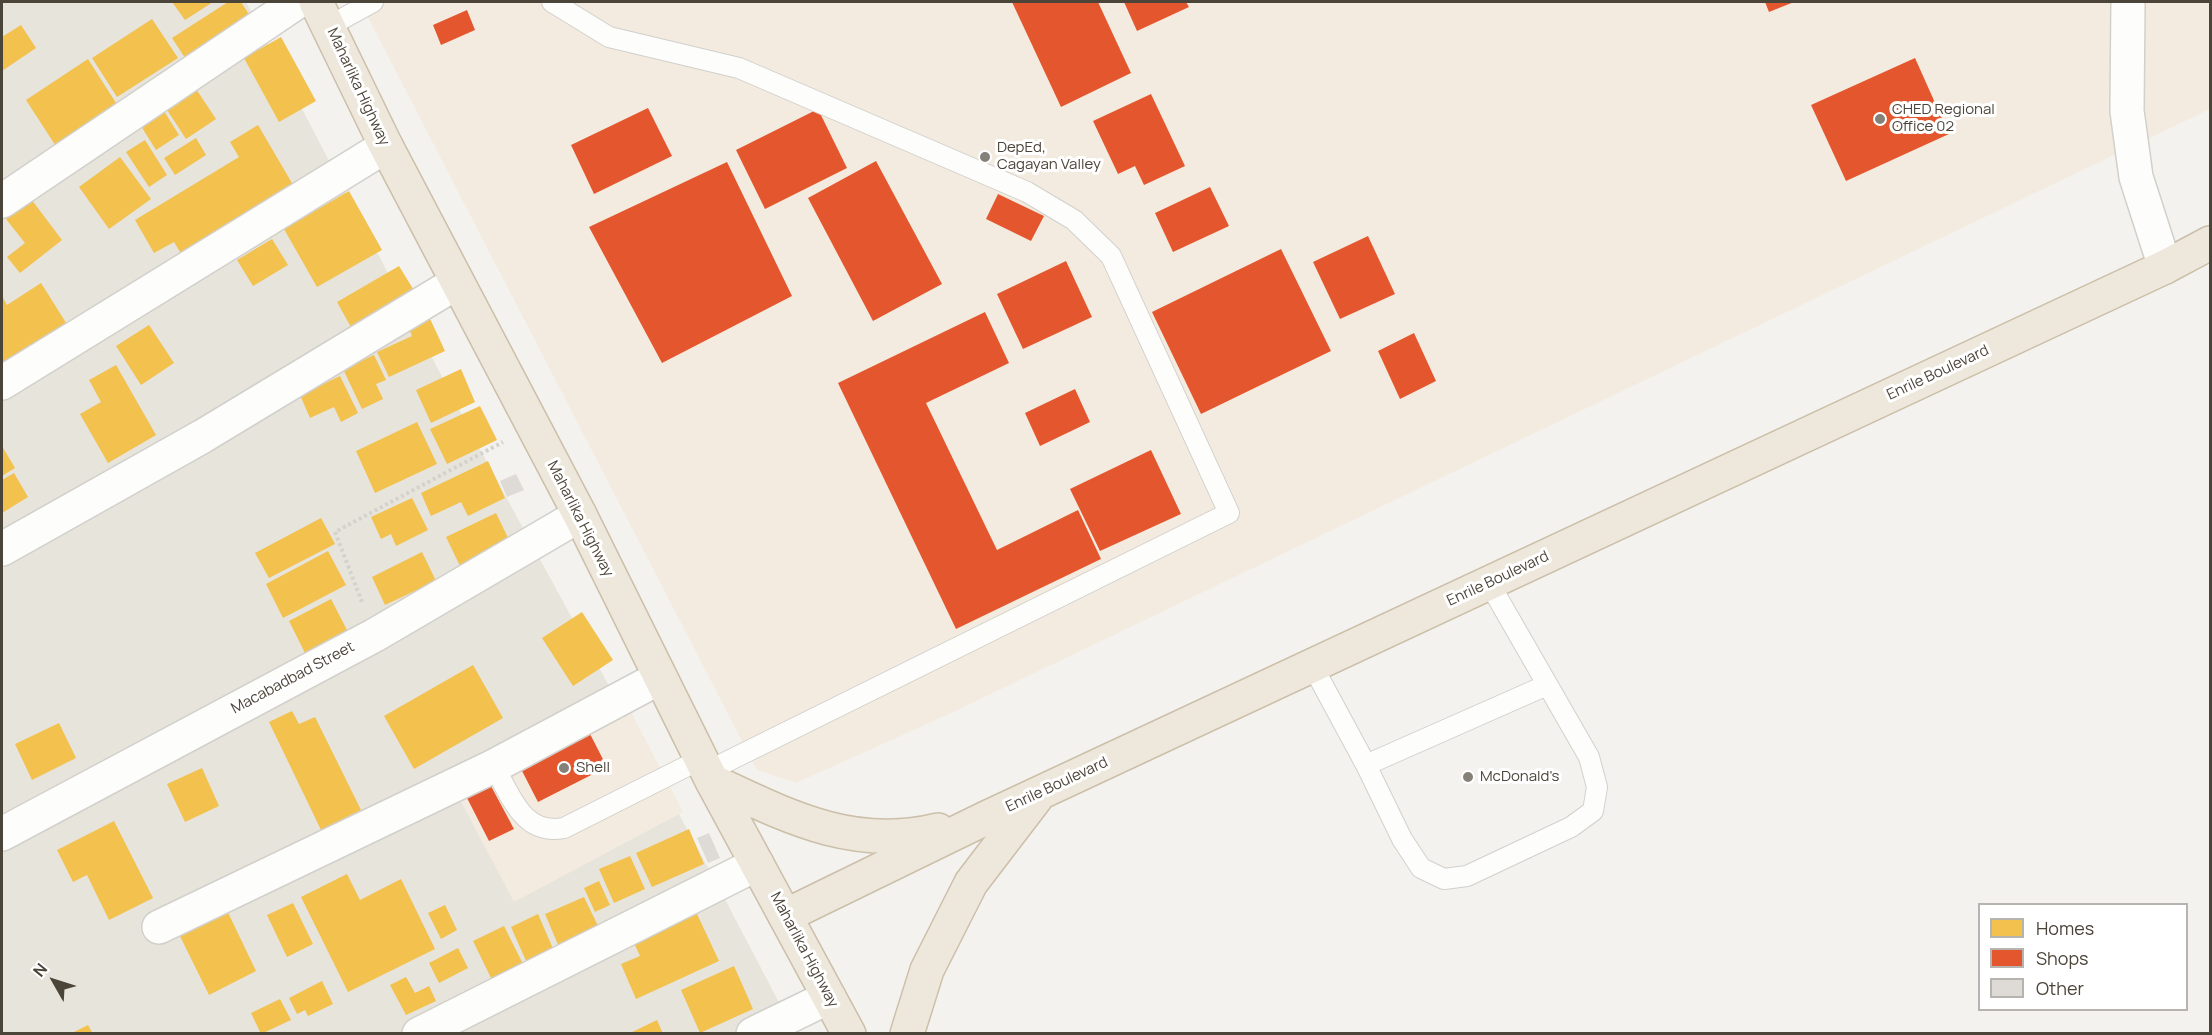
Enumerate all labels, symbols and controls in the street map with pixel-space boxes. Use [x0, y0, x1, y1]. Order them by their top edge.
street label: Maharlika Highway [323, 25, 393, 149]
place label: CHED Regional Office 02 [1892, 101, 1995, 136]
marker: CHED Regional Office 02 [1873, 112, 1887, 126]
place label: DepEd, Cagayan Valley [997, 139, 1101, 174]
marker: DepEd, Cagayan Valley [978, 150, 992, 164]
street label: Enrile Boulevard [1884, 342, 1992, 404]
street label: Maharlika Highway [543, 458, 617, 580]
street label: Enrile Boulevard [1444, 548, 1552, 610]
street label: Macabadbad Street [228, 638, 358, 718]
street label: Enrile Boulevard [1003, 754, 1111, 816]
place label: Shell [576, 759, 610, 777]
marker: Shell [557, 761, 571, 775]
place label: McDonald's [1480, 768, 1559, 786]
marker: McDonald's [1461, 770, 1475, 784]
street label: Maharlika Highway [766, 889, 842, 1011]
legend [1978, 903, 2188, 1011]
text: Homes [2036, 916, 2094, 940]
text: Shops [2036, 946, 2088, 970]
north arrow [24, 951, 84, 1011]
text: N [28, 958, 52, 981]
text: Other [2036, 976, 2084, 1000]

